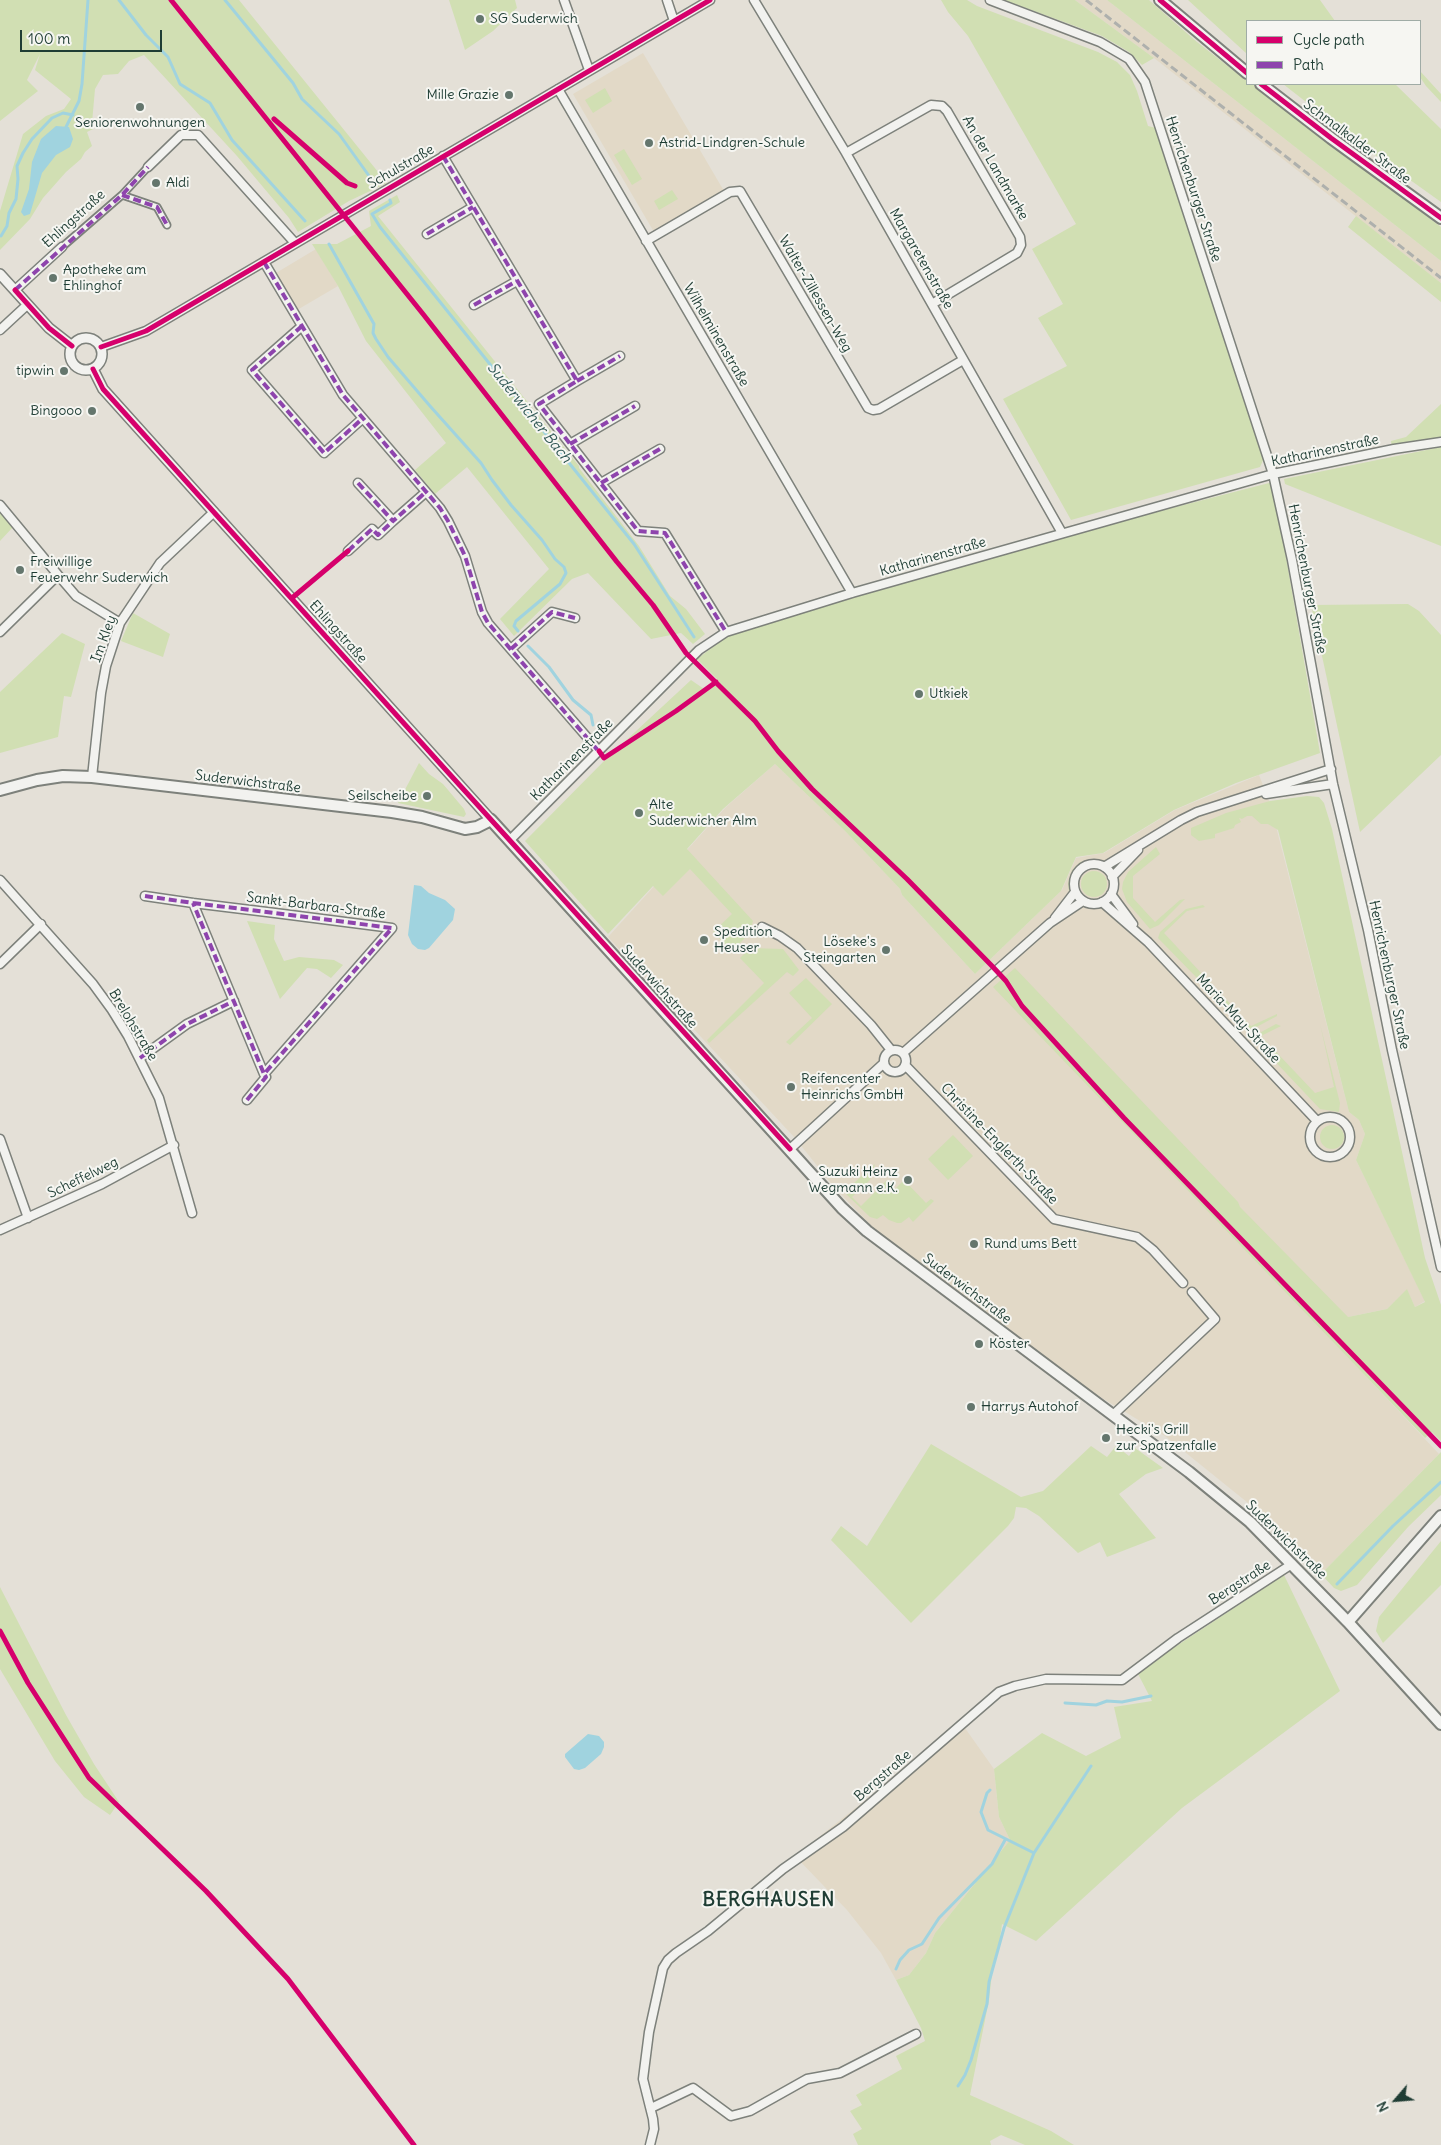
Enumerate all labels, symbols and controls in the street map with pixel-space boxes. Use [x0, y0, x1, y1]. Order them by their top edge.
place label: SG Suderwich [490, 11, 578, 27]
marker: SG Suderwich [474, 13, 486, 25]
scale bar [22, 20, 165, 52]
legend [1246, 20, 1421, 85]
text: 100 m [28, 29, 70, 48]
text: Cycle path [1293, 30, 1365, 49]
text: Path [1293, 55, 1324, 74]
place label: Mille Grazie [426, 87, 499, 103]
marker: Mille Grazie [503, 89, 515, 101]
street label: Schmalkalder Straße [1300, 96, 1414, 188]
marker: Seniorenwohnungen [134, 101, 146, 113]
street label: An der Landmarke [958, 113, 1032, 223]
street label: Henrichenburger Straße [1162, 114, 1224, 264]
place label: Seniorenwohnungen [75, 115, 205, 131]
place label: Astrid-Lindgren-Schule [659, 135, 805, 151]
marker: Astrid-Lindgren-Schule [643, 137, 655, 149]
street label: Schulstraße [365, 141, 437, 193]
place label: Aldi [166, 175, 189, 191]
marker: Aldi [150, 177, 162, 189]
street label: Ehlingstraße [39, 187, 109, 251]
street label: Margaretenstraße [885, 206, 957, 312]
street label: Walter-Zillessen-Weg [775, 232, 855, 356]
place label: Apotheke am Ehlinghof [63, 262, 146, 294]
marker: Apotheke am Ehlinghof [47, 272, 59, 284]
street label: Wilhelminenstraße [680, 280, 752, 390]
water label: Suderwicher Bach [483, 359, 575, 467]
place label: tipwin [16, 363, 54, 379]
marker: tipwin [58, 365, 70, 377]
place label: Bingooo [30, 403, 82, 419]
marker: Bingooo [86, 405, 98, 417]
street label: Katharinenstraße [1270, 431, 1380, 471]
street label: Henrichenburger Straße [1284, 503, 1330, 655]
street label: Katharinenstraße [878, 534, 988, 580]
place label: Freiwillige Feuerwehr Suderwich [30, 554, 168, 586]
marker: Freiwillige Feuerwehr Suderwich [14, 564, 26, 576]
street label: Ehlingstraße [306, 597, 370, 667]
street label: Im Kley [88, 613, 120, 665]
place label: Utkiek [929, 686, 968, 702]
marker: Utkiek [913, 688, 925, 700]
street label: Katharinenstraße [527, 715, 617, 805]
street label: Suderwichstraße [194, 767, 302, 797]
place label: Seilscheibe [348, 788, 417, 804]
marker: Seilscheibe [421, 790, 433, 802]
place label: Alte Suderwicher Alm [649, 797, 757, 830]
marker: Alte Suderwicher Alm [633, 807, 645, 819]
street label: Sankt-Barbara-Straße [246, 889, 386, 923]
street label: Henrichenburger Straße [1365, 899, 1413, 1051]
place label: Spedition Heuser [714, 924, 773, 956]
marker: Spedition Heuser [698, 934, 710, 946]
place label: Löseke's Steingarten [803, 934, 876, 966]
street label: Suderwichstraße [617, 942, 701, 1032]
marker: Löseke's Steingarten [880, 944, 892, 956]
street label: Maria-May-Straße [1192, 971, 1284, 1067]
street label: Brelohstraße [105, 986, 161, 1064]
place label: Reifencenter Heinrichs GmbH [801, 1071, 904, 1104]
street label: Christine-Englerth-Straße [937, 1080, 1061, 1208]
marker: Reifencenter Heinrichs GmbH [785, 1081, 797, 1093]
street label: Scheffelweg [45, 1154, 121, 1202]
place label: Suzuki Heinz Wegmann e.K. [809, 1164, 898, 1196]
marker: Suzuki Heinz Wegmann e.K. [902, 1174, 914, 1186]
place label: Rund ums Bett [984, 1236, 1077, 1252]
marker: Rund ums Bett [968, 1238, 980, 1250]
street label: Suderwichstraße [919, 1250, 1015, 1328]
place label: Köster [989, 1336, 1030, 1352]
marker: Köster [973, 1338, 985, 1350]
place label: Harrys Autohof [981, 1399, 1078, 1415]
marker: Harrys Autohof [965, 1401, 977, 1413]
place label: Hecki's Grill zur Spatzenfalle [1116, 1422, 1217, 1454]
marker: Hecki's Grill zur Spatzenfalle [1100, 1432, 1112, 1444]
street label: Suderwichstraße [1242, 1497, 1330, 1583]
street label: Bergstraße [1206, 1557, 1274, 1609]
street label: Bergstraße [851, 1747, 915, 1805]
district label: BERGHAUSEN [701, 1890, 837, 1912]
north arrow [1371, 2075, 1421, 2125]
text: N [1372, 2098, 1393, 2115]

